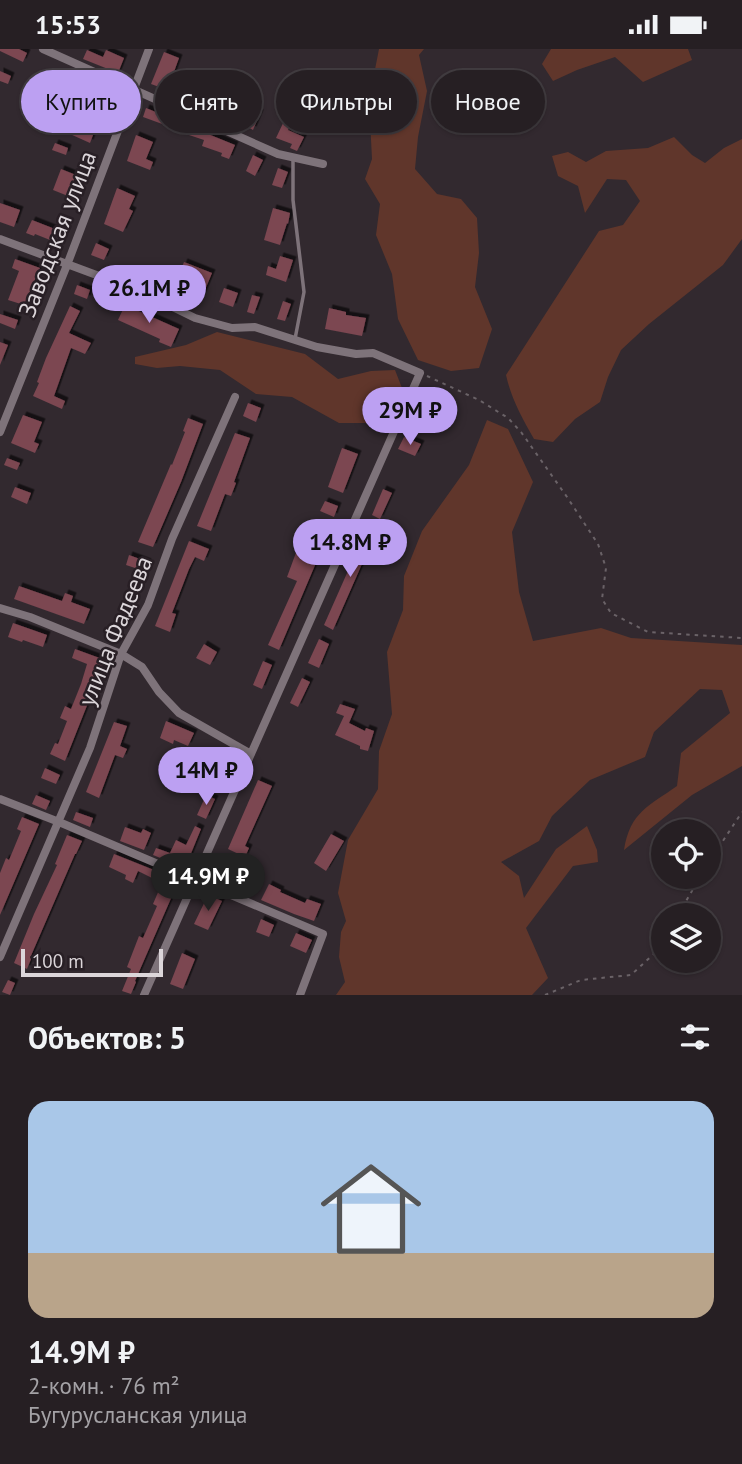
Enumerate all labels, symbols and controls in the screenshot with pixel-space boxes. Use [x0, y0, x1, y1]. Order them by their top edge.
text: 15:53 [35, 8, 101, 41]
chip: Купить [21, 70, 141, 133]
chip: Снять [155, 70, 262, 133]
chip: Фильтры [276, 70, 417, 133]
chip: Новое [431, 70, 545, 133]
street label: Заводская улица [11, 146, 103, 322]
pin: 26.1M ₽ [84, 265, 214, 325]
text: 26.1M ₽ [108, 273, 190, 302]
pin: 29M ₽ [361, 387, 459, 447]
text: 29M ₽ [378, 395, 442, 424]
pin: 14.8M ₽ [285, 519, 415, 579]
text: 14.8M ₽ [309, 527, 391, 556]
street label: улица Фадеева [71, 551, 159, 711]
pin: 14M ₽ [157, 747, 255, 807]
text: 14M ₽ [174, 755, 238, 784]
map controls [651, 819, 721, 973]
button: locate [651, 819, 721, 889]
pin: 14.9M ₽ [143, 853, 273, 913]
text: 14.9M ₽ [167, 861, 249, 890]
button: layers [651, 903, 721, 973]
scale bar [21, 946, 163, 978]
text: 100 m [32, 949, 84, 973]
text: Объектов: 5 [28, 1018, 186, 1057]
icon: filters [676, 1018, 714, 1056]
icon: home [308, 1146, 434, 1272]
text: 14.9M ₽ [28, 1332, 135, 1371]
text: 2-комн. · 76 m² [28, 1371, 180, 1400]
text: Бугурусланская улица [28, 1400, 247, 1429]

